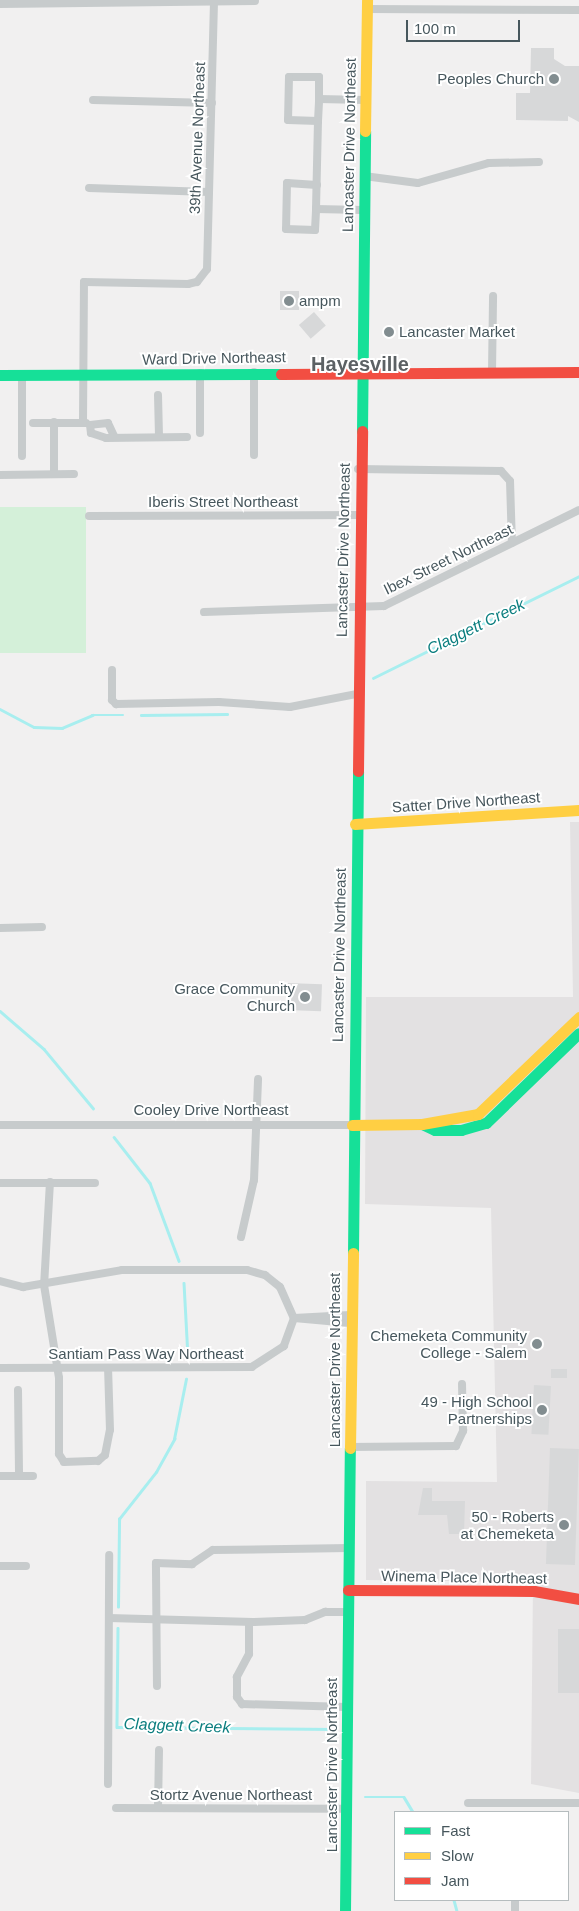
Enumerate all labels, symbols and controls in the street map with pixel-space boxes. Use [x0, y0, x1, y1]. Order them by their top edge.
scale bar [409, 10, 523, 42]
text: 100 m [414, 20, 456, 37]
street label: Lancaster Drive Northeast [338, 58, 360, 232]
street label: 39th Avenue Northeast [185, 61, 209, 215]
place label: Peoples Church [437, 70, 544, 88]
marker: Peoples Church [548, 73, 560, 85]
place label: ampm [299, 292, 341, 310]
marker: ampm [283, 295, 295, 307]
place label: Lancaster Market [399, 323, 515, 341]
marker: Lancaster Market [383, 326, 395, 338]
street label: Ward Drive Northeast [142, 348, 286, 368]
district label: Hayesville [311, 352, 409, 376]
street label: Lancaster Drive Northeast [332, 463, 354, 637]
street label: Iberis Street Northeast [148, 493, 298, 511]
street label: Ibex Street Northeast [380, 520, 516, 598]
water label: Claggett Creek [424, 595, 528, 659]
street label: Satter Drive Northeast [391, 788, 541, 816]
street label: Lancaster Drive Northeast [328, 868, 350, 1042]
place label: Grace Community Church [174, 979, 295, 1014]
marker: Grace Community Church [299, 991, 311, 1003]
street label: Cooley Drive Northeast [133, 1101, 289, 1119]
street label: Lancaster Drive Northeast [326, 1273, 344, 1447]
place label: Chemeketa Community College - Salem [370, 1326, 527, 1361]
marker: Chemeketa Community College - Salem [531, 1338, 543, 1350]
street label: Santiam Pass Way Northeast [48, 1345, 244, 1363]
place label: 49 - High School Partnerships [421, 1392, 532, 1427]
marker: 49 - High School Partnerships [536, 1404, 548, 1416]
place label: 50 - Roberts at Chemeketa [461, 1507, 554, 1542]
marker: 50 - Roberts at Chemeketa [558, 1519, 570, 1531]
street label: Winema Place Northeast [381, 1567, 547, 1587]
street label: Lancaster Drive Northeast [323, 1678, 341, 1852]
water label: Claggett Creek [123, 1715, 231, 1737]
street label: Stortz Avenue Northeast [149, 1786, 313, 1804]
legend [394, 1811, 569, 1901]
text: Fast [441, 1822, 470, 1839]
text: Slow [441, 1847, 474, 1864]
text: Jam [441, 1872, 469, 1889]

